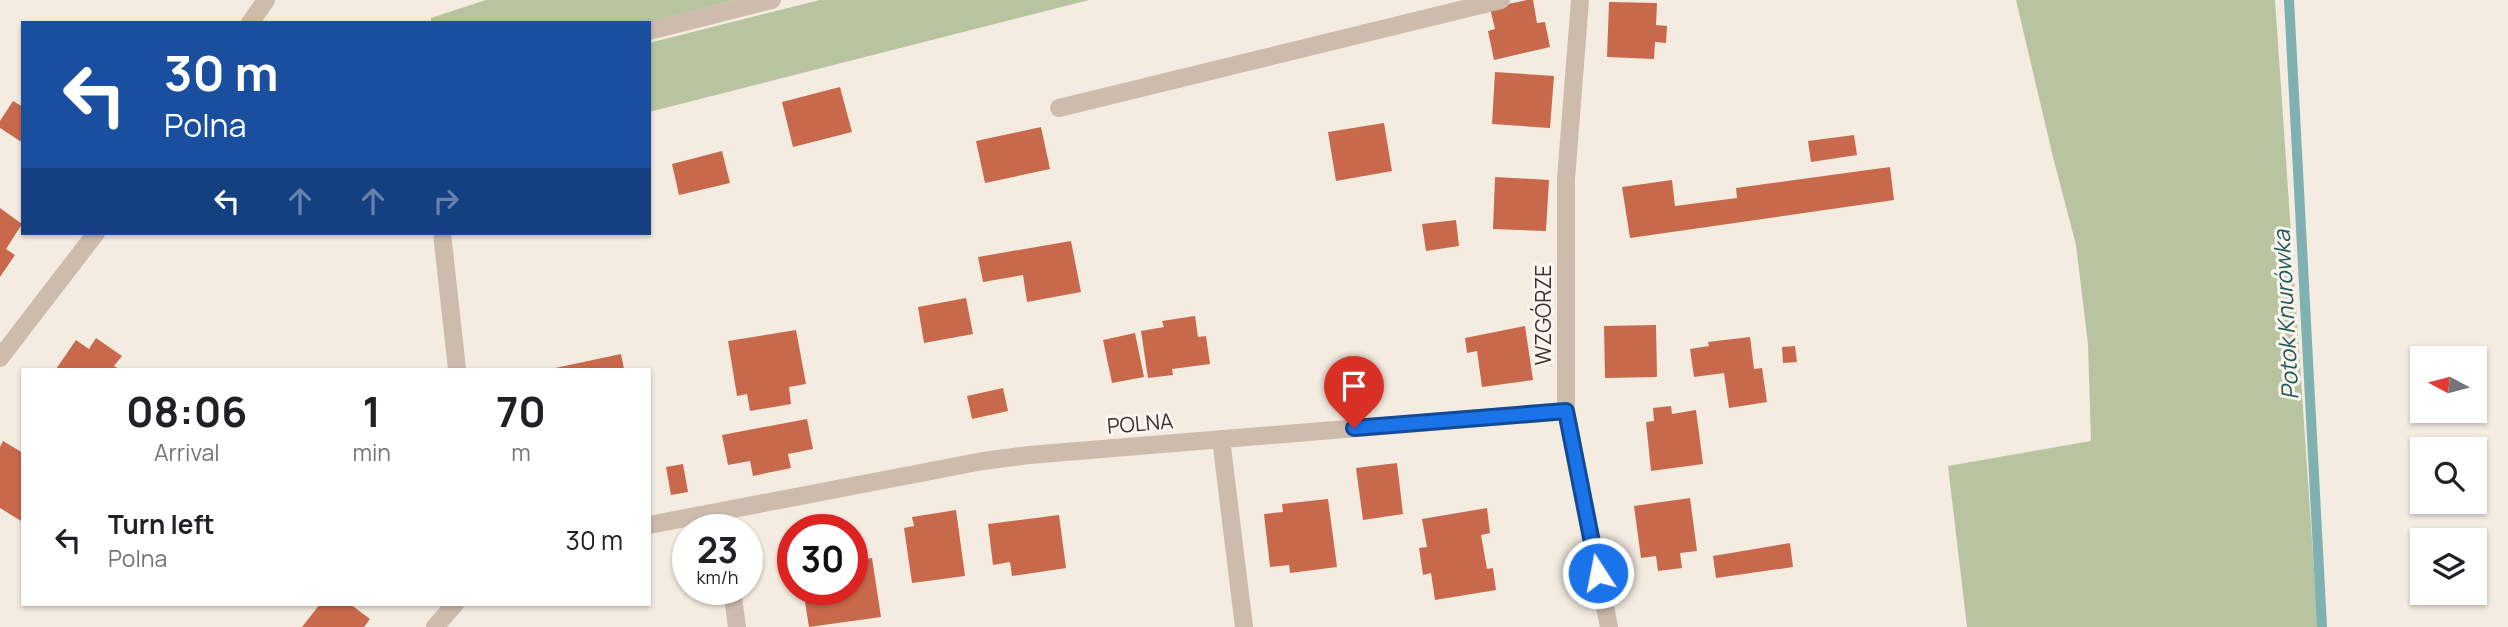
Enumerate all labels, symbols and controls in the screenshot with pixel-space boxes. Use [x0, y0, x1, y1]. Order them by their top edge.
text: 30 m [164, 39, 279, 106]
icon: left [49, 49, 140, 140]
text: Polna [164, 103, 246, 147]
icon: left [208, 182, 246, 220]
icon: ahead [281, 182, 319, 220]
icon: ahead [354, 182, 392, 220]
icon: right [427, 182, 465, 220]
water label: Potok Knurówka [2265, 228, 2305, 401]
street label: WZGÓRZE [1529, 265, 1557, 365]
north arrow [2410, 346, 2487, 424]
map controls [2410, 346, 2487, 605]
pin [1324, 356, 1384, 428]
icon: arrive [1335, 367, 1373, 405]
text: 08:06 [126, 382, 247, 440]
text: 1 [363, 382, 381, 440]
text: 70 [496, 382, 546, 440]
street label: POLNA [1106, 406, 1174, 440]
text: Arrival [154, 436, 220, 468]
text: min [352, 436, 391, 468]
text: m [511, 436, 531, 468]
button: search [2410, 437, 2487, 514]
text: Turn left [108, 506, 215, 542]
speed limit sign: 30 [777, 514, 868, 605]
icon: left [49, 521, 87, 559]
text: 30 m [566, 522, 623, 558]
text: 23 [697, 526, 738, 574]
button: layers [2410, 528, 2487, 605]
position arrow [1561, 536, 1635, 610]
text: Polna [108, 542, 167, 574]
text: km/h [697, 565, 738, 589]

